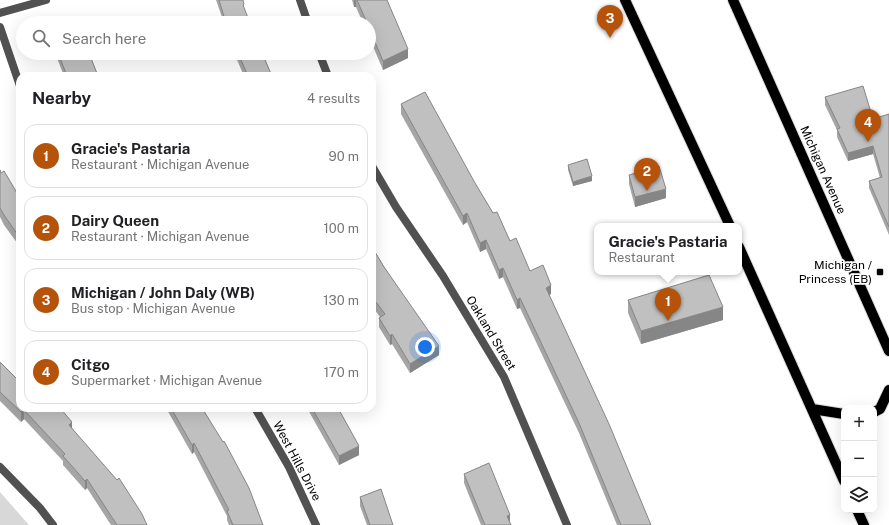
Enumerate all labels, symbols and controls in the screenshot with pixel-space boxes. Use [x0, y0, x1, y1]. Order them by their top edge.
pin: 3 [597, 5, 623, 38]
search box [16, 16, 376, 60]
icon: search [30, 27, 52, 49]
text: Search here [62, 30, 146, 47]
text: Nearby [32, 88, 91, 108]
text: 4 results [307, 91, 360, 106]
pin: 4 [855, 109, 881, 142]
street label: Michigan Avenue [797, 124, 849, 216]
text: Gracie's Pastaria [71, 140, 190, 157]
text: 1 [43, 149, 49, 164]
text: 90 m [329, 149, 359, 164]
text: Restaurant · Michigan Avenue [71, 157, 250, 172]
pin: 2 [634, 158, 660, 191]
text: Dairy Queen [71, 212, 159, 229]
text: 2 [42, 221, 50, 236]
text: 100 m [323, 221, 359, 236]
popup [594, 223, 742, 275]
text: Restaurant · Michigan Avenue [71, 229, 250, 244]
text: Gracie's Pastaria [608, 233, 728, 250]
text: Restaurant [608, 250, 675, 265]
place label: Michigan / Princess (EB) [799, 258, 873, 286]
marker: Michigan / Princess (EB) [875, 267, 885, 277]
text: Michigan / John Daly (WB) [71, 284, 255, 301]
pin: 1 [655, 288, 681, 321]
text: 3 [42, 293, 50, 308]
text: 130 m [323, 293, 359, 308]
street label: Oakland Street [463, 293, 519, 373]
text: Bus stop · Michigan Avenue [71, 301, 235, 316]
your location [415, 337, 435, 357]
text: Citgo [71, 356, 110, 373]
text: 4 [42, 365, 50, 380]
text: 170 m [324, 365, 359, 380]
text: Supermarket · Michigan Avenue [71, 373, 262, 388]
map controls [841, 405, 877, 513]
button: + [841, 405, 877, 441]
street label: West Hills Drive [270, 419, 324, 503]
button: − [841, 441, 877, 477]
button: layers [841, 477, 877, 513]

